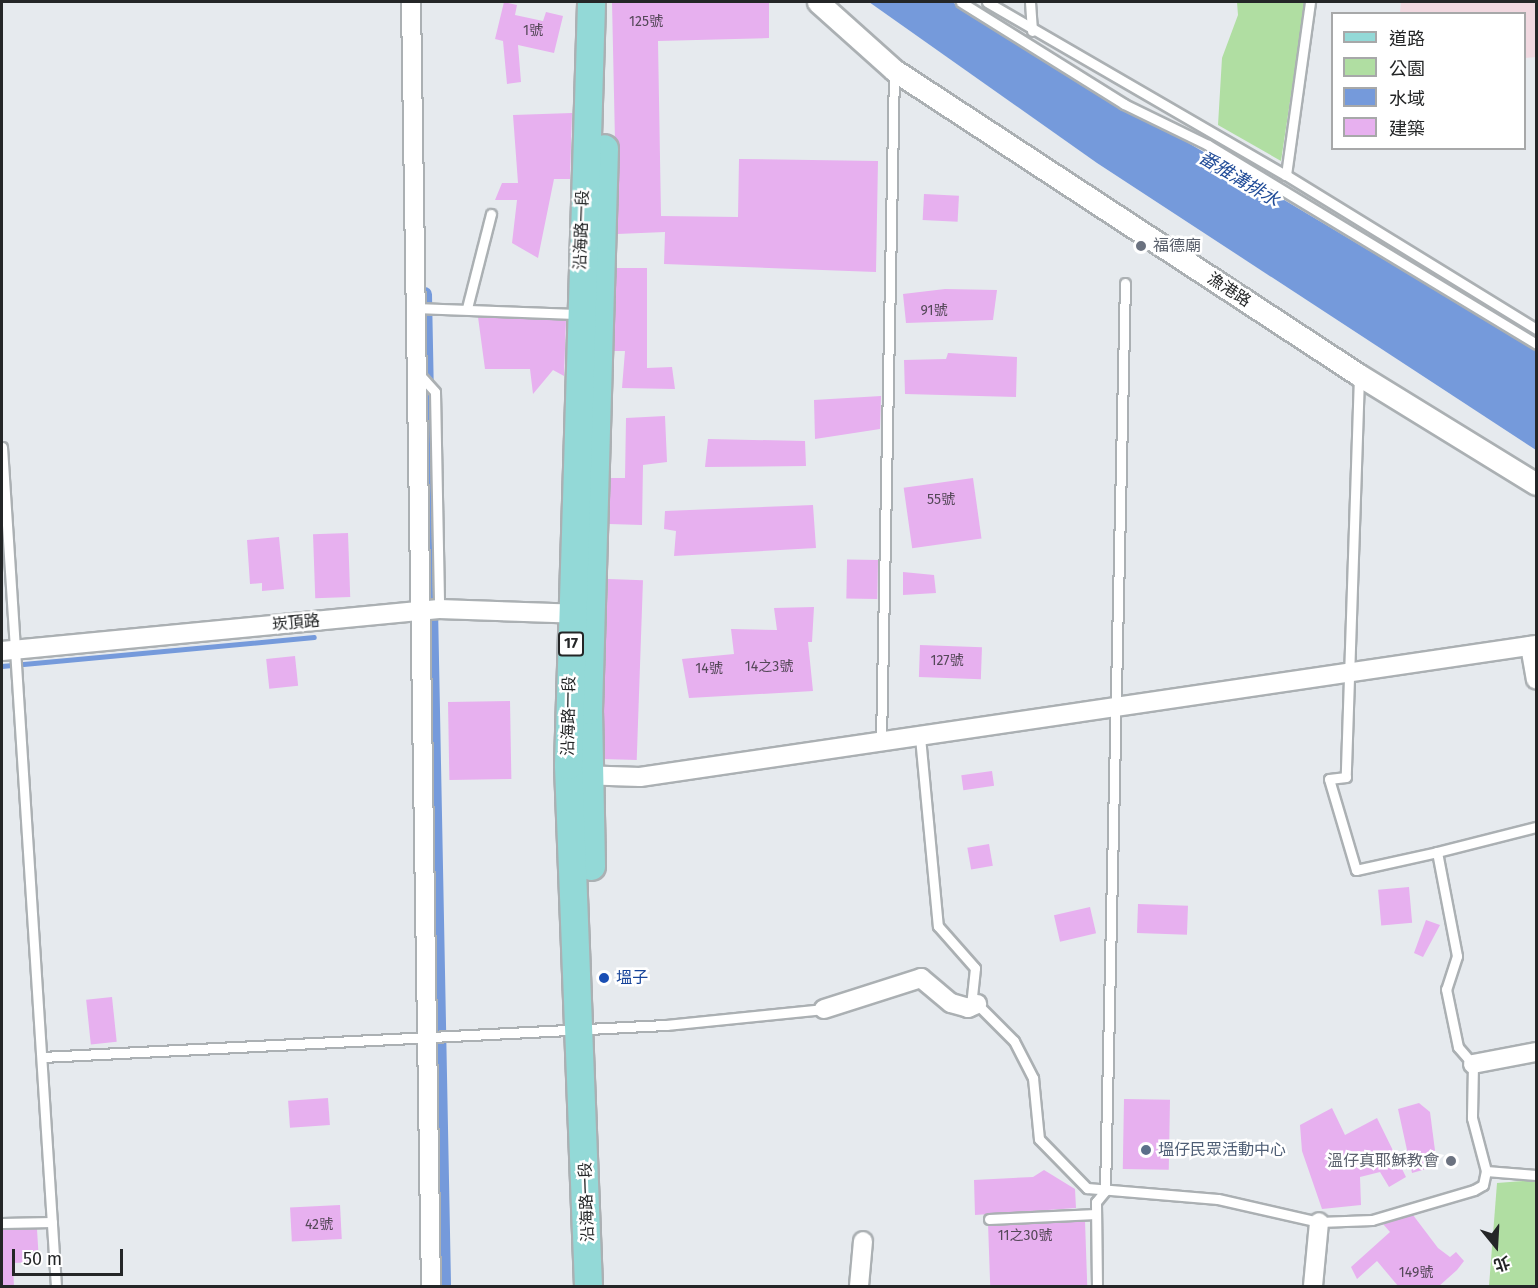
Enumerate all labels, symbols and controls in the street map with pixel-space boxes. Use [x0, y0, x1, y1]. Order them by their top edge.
legend [1331, 12, 1526, 150]
house number: 125號 [629, 14, 663, 30]
house number: 1號 [523, 23, 543, 39]
text: 道路 [1389, 28, 1425, 50]
text: 公園 [1389, 58, 1425, 80]
text: 水域 [1389, 88, 1425, 110]
text: 建築 [1389, 118, 1425, 140]
water label: 番雅溝排水 [1195, 147, 1283, 211]
street label: 沿海路一段 [571, 190, 593, 270]
place label: 福德廟 [1153, 236, 1201, 256]
marker: 福德廟 [1134, 239, 1148, 253]
street label: 漁港路 [1204, 269, 1254, 311]
house number: 91號 [920, 303, 948, 319]
house number: 55號 [927, 492, 955, 508]
street label: 崁頂路 [271, 611, 321, 635]
road number: 17 [558, 632, 584, 656]
house number: 127號 [930, 653, 964, 669]
house number: 14之3號 [745, 659, 793, 675]
house number: 14號 [695, 661, 723, 677]
street label: 沿海路一段 [559, 676, 579, 756]
place label: 塭子 [616, 968, 648, 988]
marker: 塭子 [597, 971, 611, 985]
place label: 塭仔民眾活動中心 [1158, 1140, 1286, 1160]
marker: 塭仔民眾活動中心 [1139, 1143, 1153, 1157]
place label: 溫仔真耶穌教會 [1327, 1151, 1439, 1171]
marker: 溫仔真耶穌教會 [1444, 1154, 1458, 1168]
street label: 沿海路一段 [576, 1162, 598, 1242]
north arrow [1466, 1216, 1526, 1276]
house number: 42號 [305, 1217, 333, 1233]
house number: 11之30號 [998, 1228, 1052, 1244]
scale bar [15, 1237, 126, 1275]
text: 50 m [23, 1248, 62, 1270]
text: 北 [1491, 1252, 1512, 1275]
house number: 149號 [1399, 1265, 1433, 1281]

